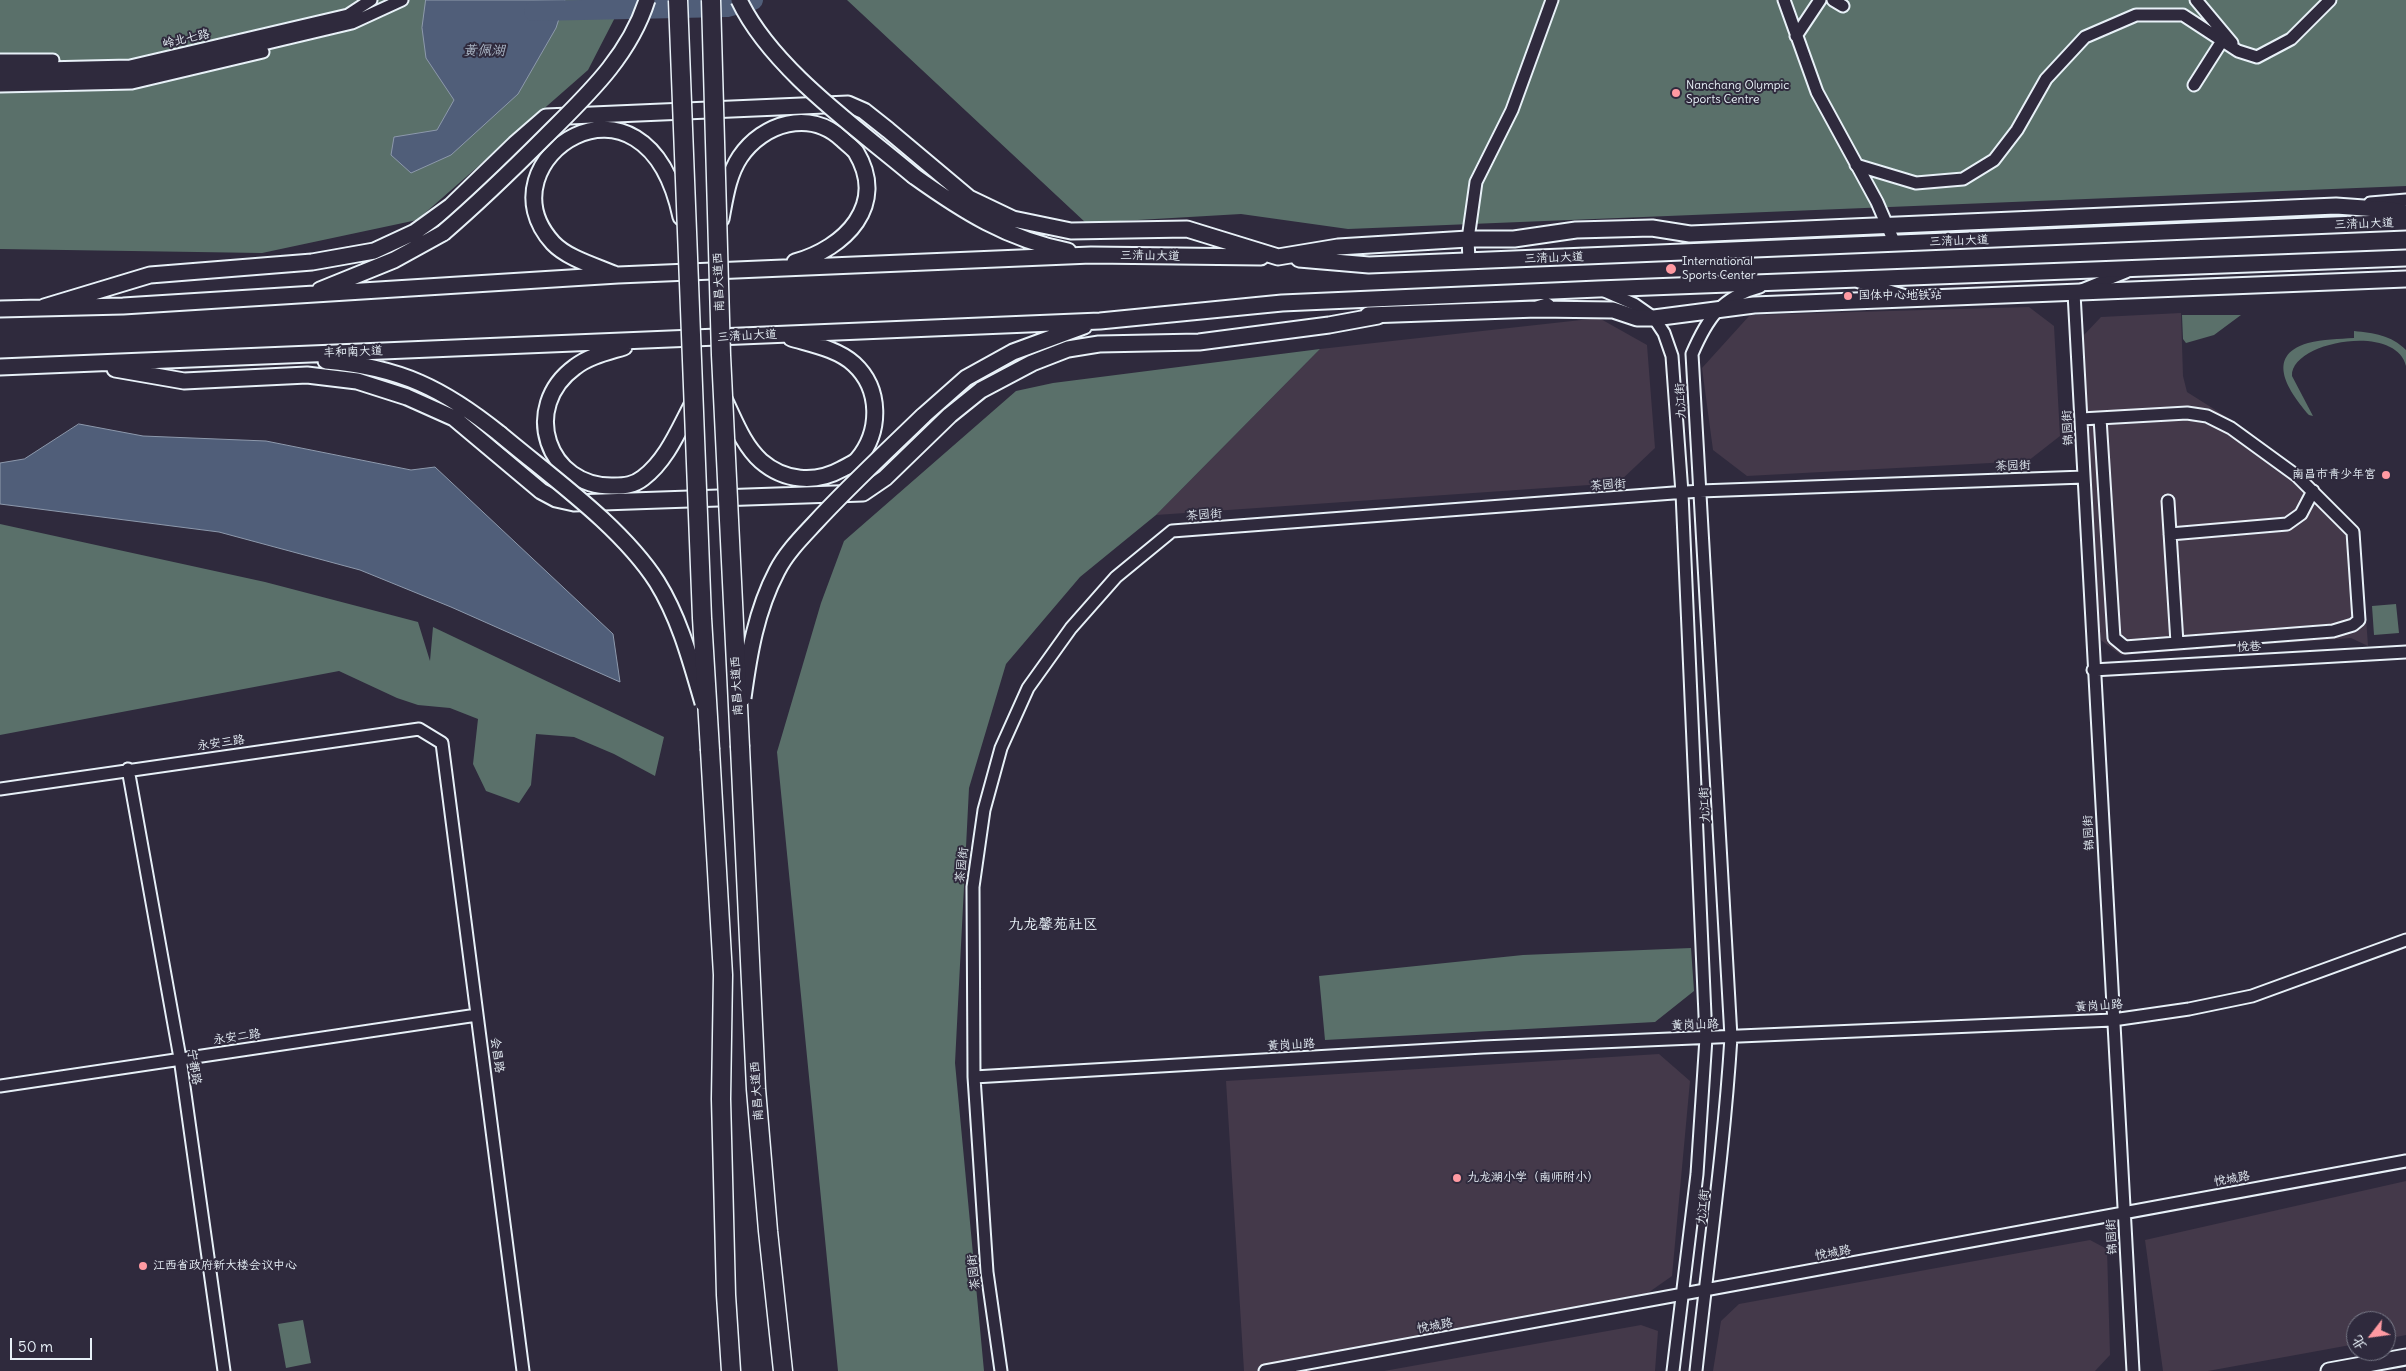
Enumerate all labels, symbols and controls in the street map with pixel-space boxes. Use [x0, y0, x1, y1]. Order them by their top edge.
street label: 岭北七路 [161, 27, 211, 51]
water label: 黄佩湖 [463, 43, 505, 59]
place label: Nanchang Olympic Sports Centre [1686, 79, 1789, 107]
marker: Nanchang Olympic Sports Centre [1670, 87, 1682, 99]
street label: 三清山大道 [2334, 216, 2394, 232]
street label: 三清山大道 [1929, 233, 1989, 249]
street label: 三清山大道 [1120, 248, 1180, 264]
street label: 三清山大道 [1524, 250, 1584, 266]
street label: 南昌大道西 [711, 252, 727, 312]
place label: International Sports Center [1682, 255, 1756, 283]
marker: International Sports Center [1664, 262, 1678, 276]
place label: 国体中心地铁站 [1858, 289, 1942, 303]
marker: 国体中心地铁站 [1842, 290, 1854, 302]
street label: 三清山大道 [717, 327, 777, 345]
street label: 丰和南大道 [323, 344, 383, 360]
street label: 九江街 [1673, 383, 1689, 419]
street label: 锦园街 [2060, 410, 2076, 446]
street label: 茶园街 [1995, 458, 2031, 474]
place label: 南昌市青少年宫 [2292, 468, 2376, 482]
marker: 南昌市青少年宫 [2380, 469, 2392, 481]
street label: 茶园街 [1590, 477, 1626, 493]
street label: 茶园街 [1186, 507, 1222, 523]
street label: 悦巷 [2237, 639, 2261, 655]
street label: 南昌大道西 [728, 656, 746, 716]
street label: 永安三路 [196, 733, 246, 753]
street label: 九江街 [1697, 787, 1713, 823]
street label: 锦园街 [2081, 815, 2097, 851]
street label: 茶园街 [953, 846, 971, 884]
district label: 九龙馨苑社区 [1008, 916, 1098, 934]
street label: 黄岗山路 [2075, 997, 2123, 1015]
street label: 黄岗山路 [1671, 1017, 1719, 1033]
street label: 永安二路 [212, 1027, 262, 1047]
street label: 会昌路 [487, 1036, 507, 1074]
street label: 黄岗山路 [1267, 1037, 1315, 1053]
street label: 宁都路 [184, 1048, 204, 1086]
street label: 南昌大道西 [748, 1061, 766, 1121]
street label: 悦城路 [2213, 1169, 2251, 1189]
place label: 九龙湖小学（南师附小） [1467, 1171, 1599, 1185]
marker: 九龙湖小学（南师附小） [1451, 1172, 1463, 1184]
street label: 九江街 [1694, 1188, 1712, 1226]
street label: 锦园街 [2104, 1219, 2120, 1255]
street label: 悦城路 [1814, 1243, 1852, 1263]
street label: 茶园街 [965, 1253, 983, 1291]
place label: 江西省政府新大楼会议中心 [153, 1259, 297, 1273]
marker: 江西省政府新大楼会议中心 [137, 1260, 149, 1272]
north arrow [2346, 1311, 2396, 1361]
street label: 悦城路 [1416, 1316, 1454, 1336]
scale bar [12, 1328, 95, 1360]
text: 北 [2348, 1332, 2370, 1354]
text: 50 m [18, 1337, 53, 1356]

